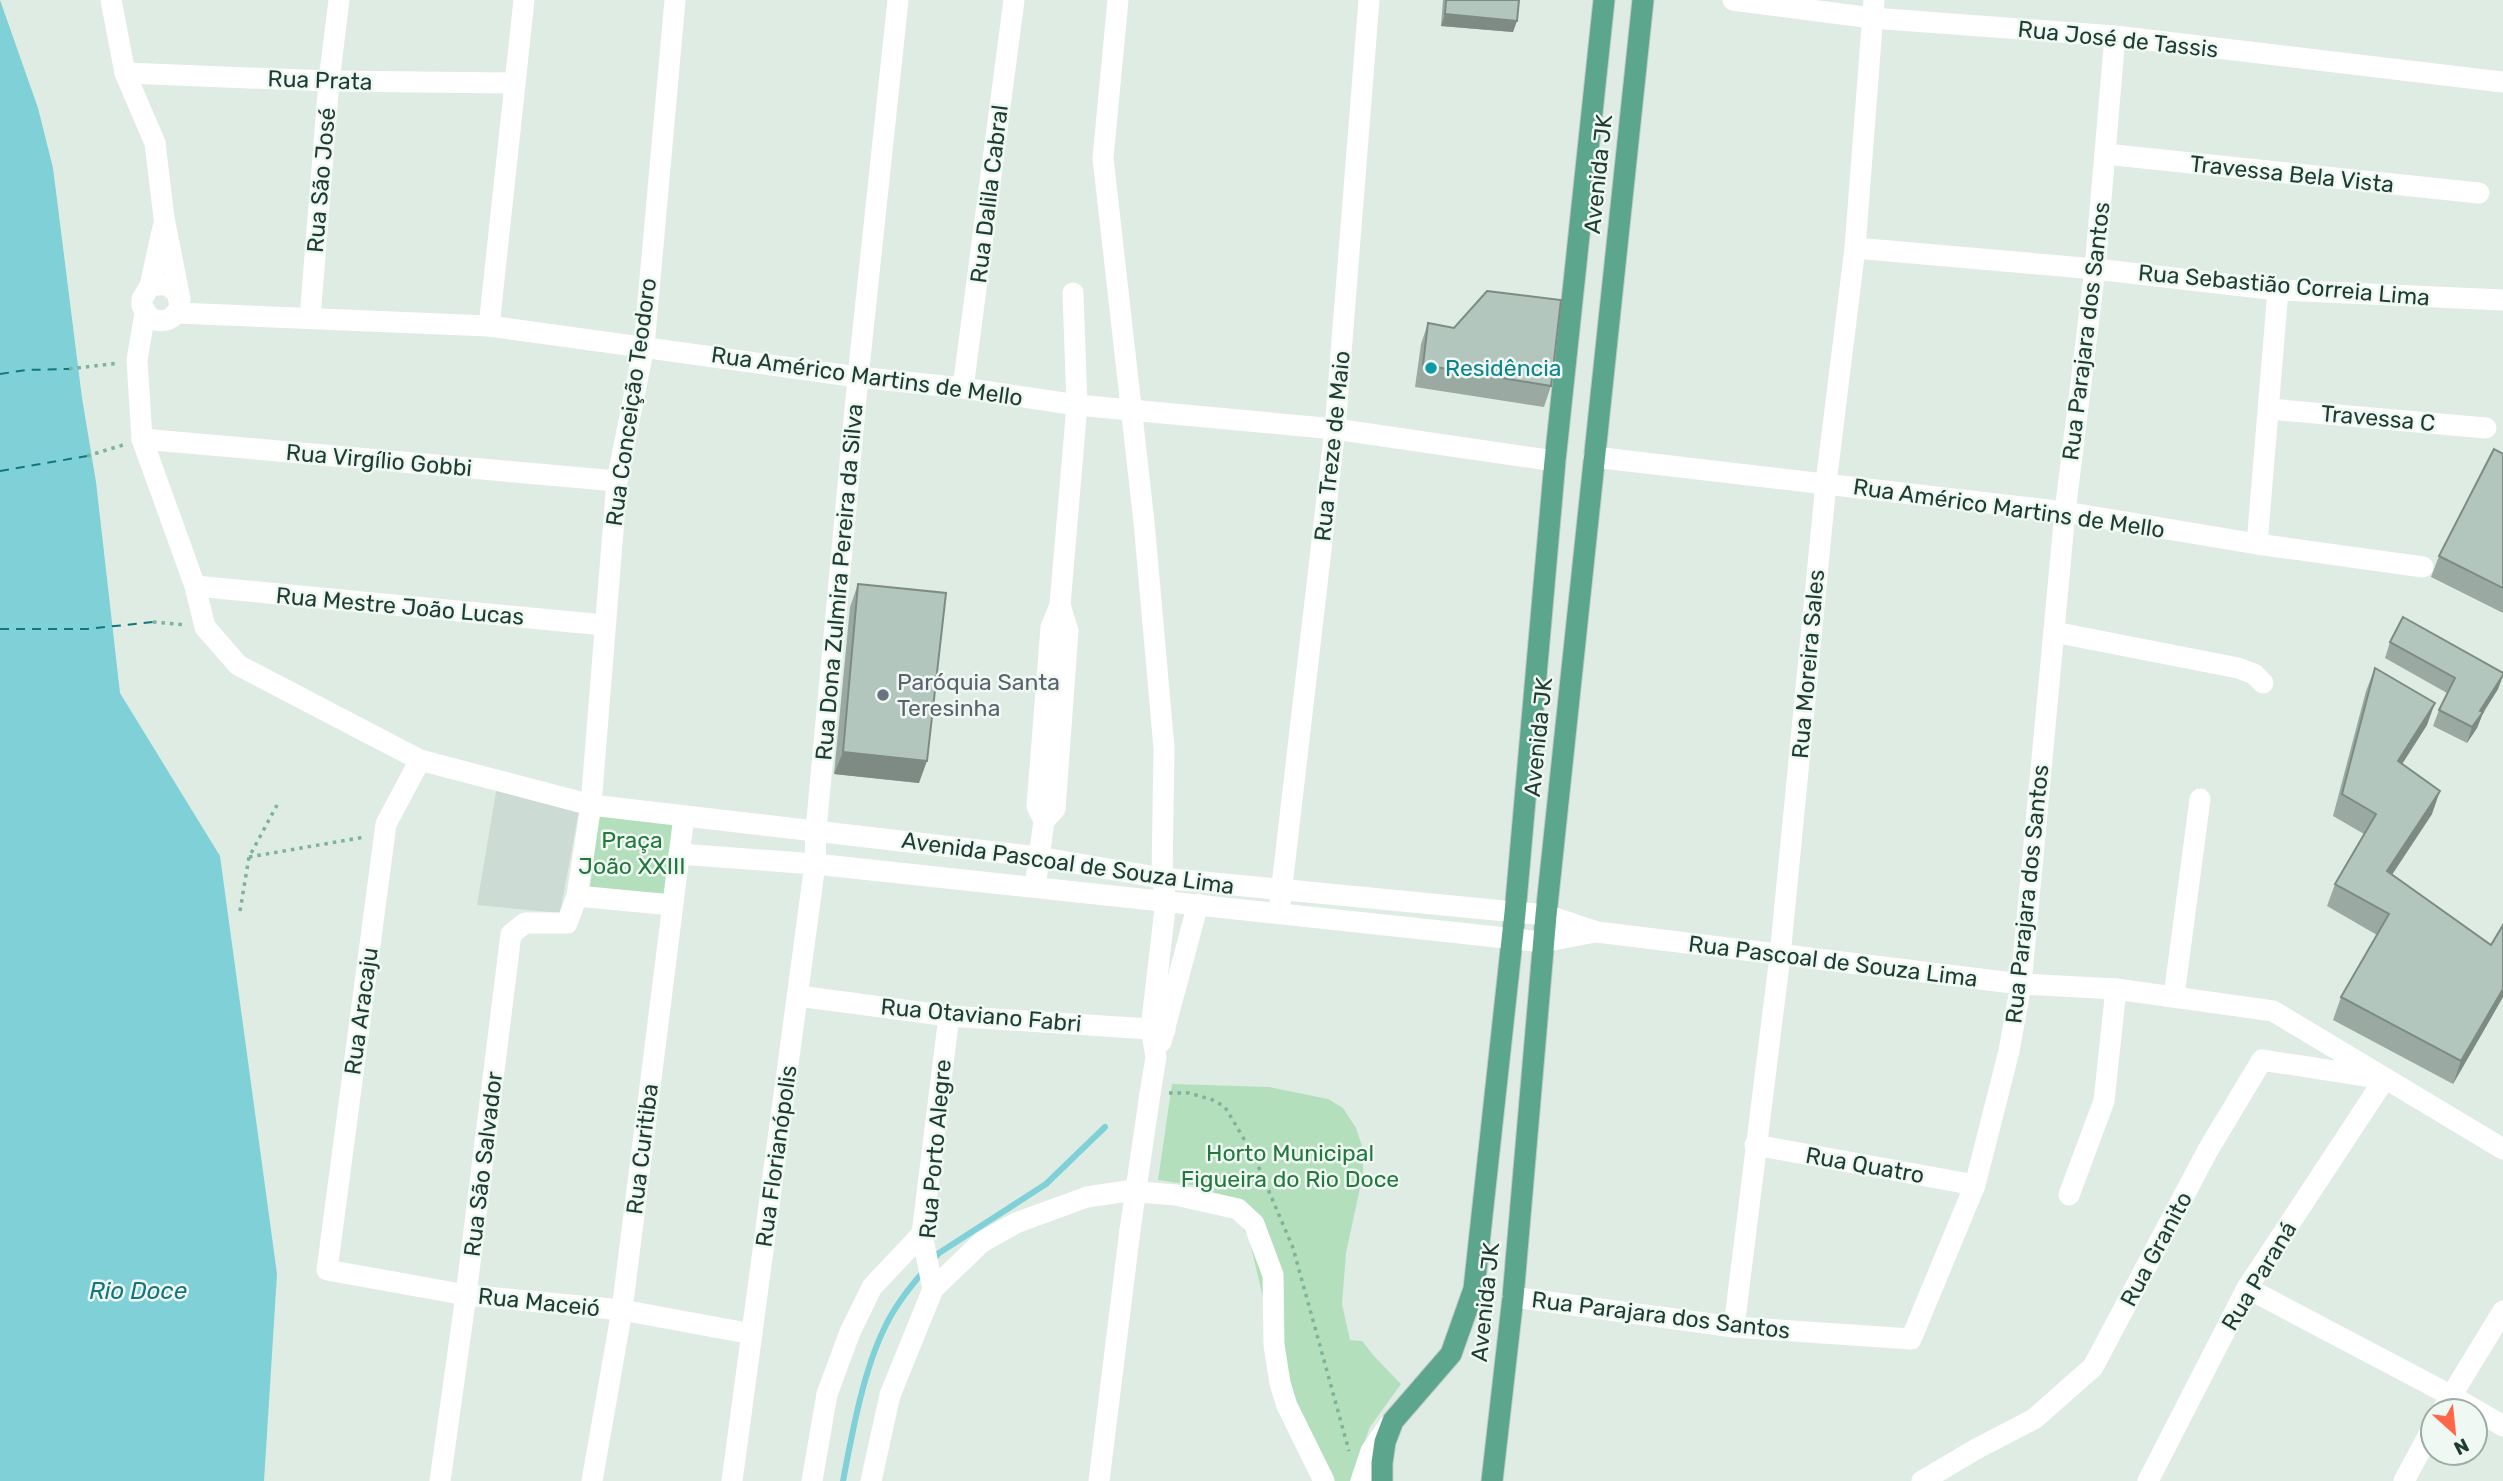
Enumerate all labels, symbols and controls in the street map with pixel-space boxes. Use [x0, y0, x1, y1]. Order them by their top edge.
street label: Rua José de Tassis [2016, 15, 2220, 63]
street label: Rua Prata [267, 64, 373, 96]
street label: Rua Dalila Cabral [964, 103, 1014, 285]
street label: Rua São José [301, 106, 341, 254]
street label: Avenida JK [1578, 113, 1618, 235]
street label: Travessa Bela Vista [2189, 149, 2395, 199]
street label: Rua Parajara dos Santos [2056, 200, 2116, 462]
street label: Rua Sebastião Correia Lima [2137, 258, 2431, 312]
street label: Rua Conceição Teodoro [600, 276, 662, 528]
street label: Rua Américo Martins de Mello [709, 340, 1025, 412]
street label: Rua Treze de Maio [1308, 349, 1356, 543]
place label: Residência [1445, 354, 1562, 382]
marker: Residência [1423, 360, 1439, 376]
street label: Travessa C [2320, 399, 2436, 437]
street label: Rua Dona Zulmira Pereira da Silva [809, 402, 869, 762]
street label: Rua Virgílio Gobbi [285, 438, 473, 482]
street label: Rua Américo Martins de Mello [1851, 472, 2167, 544]
street label: Rua Moreira Sales [1786, 568, 1830, 760]
street label: Rua Mestre João Lucas [275, 581, 525, 631]
place label: Paróquia Santa Teresinha [897, 668, 1060, 722]
street label: Avenida JK [1518, 676, 1558, 798]
marker: Paróquia Santa Teresinha [875, 687, 891, 703]
street label: Rua Parajara dos Santos [1999, 763, 2055, 1025]
park label: Praça João XXIII [578, 826, 686, 880]
street label: Avenida Pascoal de Souza Lima [900, 826, 1236, 900]
street label: Rua Pascoal de Souza Lima [1687, 929, 1979, 993]
street label: Rua Aracaju [338, 945, 384, 1077]
street label: Rua Otaviano Fabri [879, 992, 1083, 1038]
street label: Rua Porto Alegre [913, 1058, 957, 1240]
street label: Rua Florianópolis [749, 1063, 803, 1249]
street label: Rua São Salvador [458, 1070, 508, 1258]
street label: Rua Curitiba [620, 1082, 664, 1216]
park label: Horto Municipal Figueira do Rio Doce [1181, 1139, 1399, 1193]
street label: Rua Quatro [1803, 1141, 1927, 1189]
street label: Rua Granito [2114, 1187, 2198, 1311]
street label: Rua Paraná [2215, 1216, 2303, 1336]
street label: Avenida JK [1465, 1241, 1505, 1363]
water label: Rio Doce [89, 1277, 187, 1305]
street label: Rua Maceió [477, 1282, 601, 1322]
street label: Rua Parajara dos Santos [1530, 1285, 1792, 1345]
north arrow [2419, 1397, 2489, 1467]
text: N [2450, 1433, 2473, 1460]

